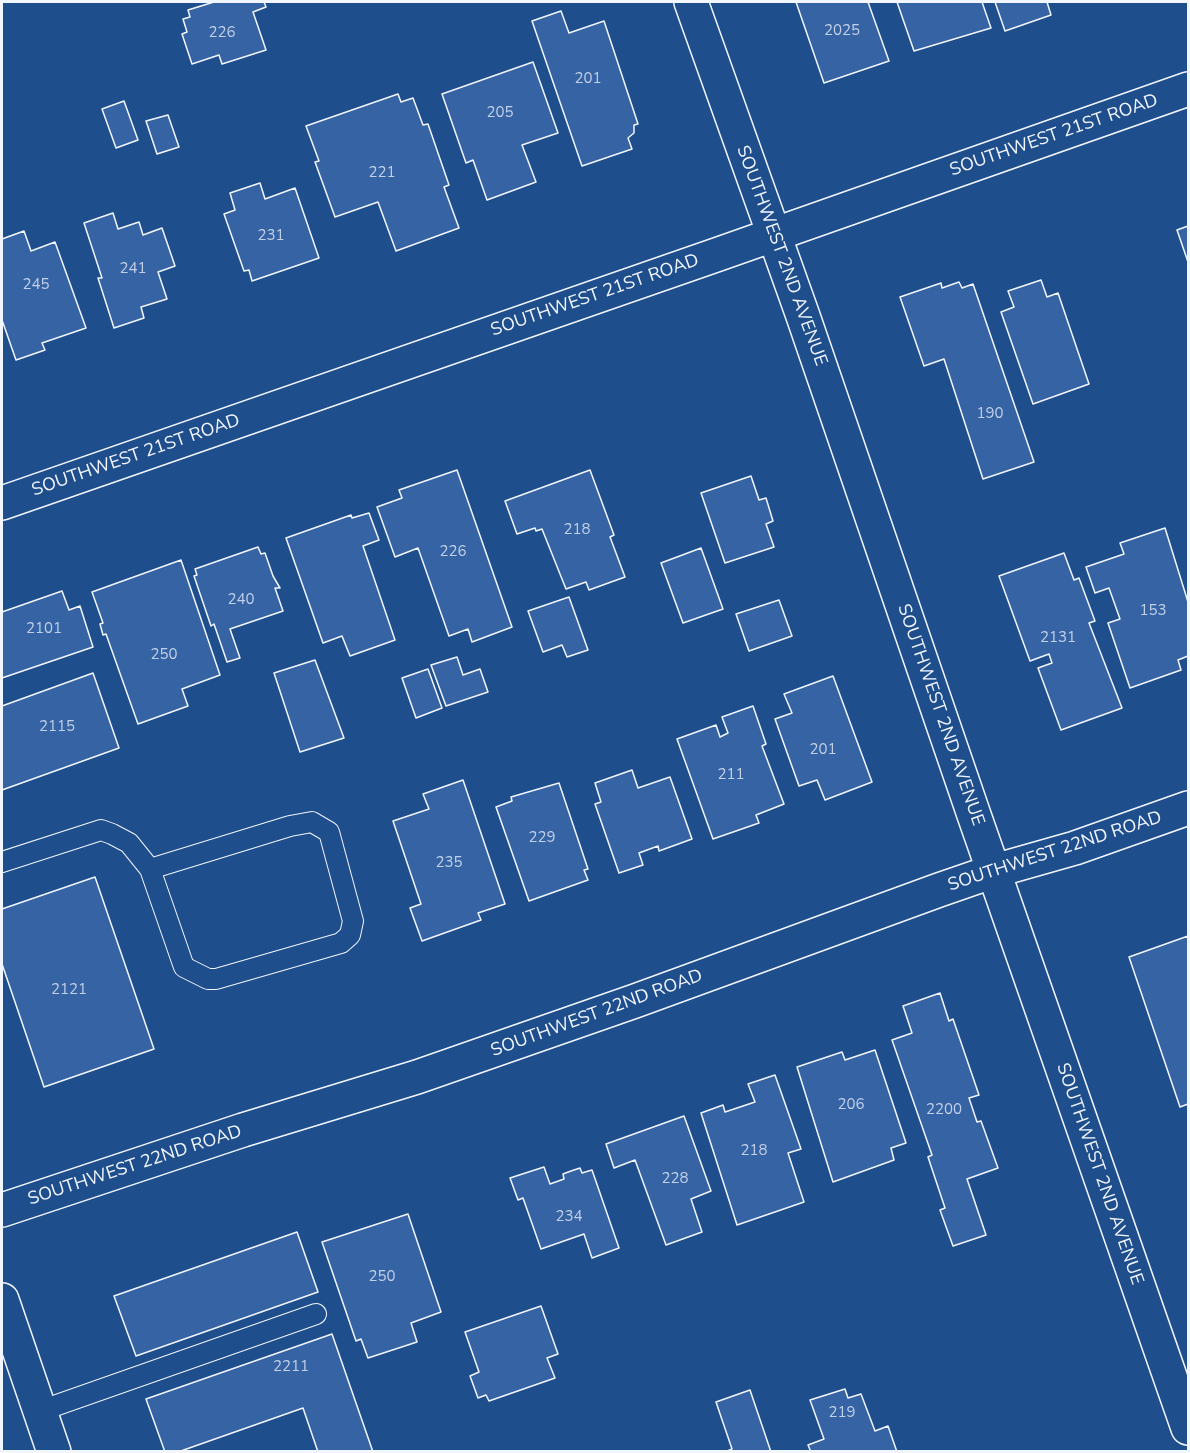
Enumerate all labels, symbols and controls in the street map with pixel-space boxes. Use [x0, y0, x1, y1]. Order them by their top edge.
house number: 2025 [824, 22, 860, 40]
house number: 226 [209, 24, 235, 42]
house number: 201 [575, 70, 601, 88]
street label: SOUTHWEST 21ST ROAD [947, 90, 1161, 182]
house number: 205 [487, 104, 513, 122]
street label: SOUTHWEST 2ND AVENUE [731, 143, 831, 369]
house number: 221 [369, 164, 395, 182]
house number: 231 [258, 227, 284, 245]
street label: SOUTHWEST 21ST ROAD [488, 250, 702, 342]
house number: 241 [120, 260, 146, 278]
house number: 245 [23, 276, 49, 294]
house number: 190 [977, 405, 1003, 423]
street label: SOUTHWEST 21ST ROAD [29, 410, 243, 502]
house number: 218 [564, 521, 590, 539]
house number: 226 [440, 543, 466, 561]
house number: 240 [228, 591, 254, 609]
street label: SOUTHWEST 2ND AVENUE [892, 601, 988, 829]
house number: 153 [1140, 602, 1166, 620]
house number: 2101 [26, 620, 62, 638]
house number: 2131 [1040, 629, 1076, 647]
house number: 250 [151, 646, 177, 664]
house number: 2115 [39, 718, 75, 736]
house number: 201 [810, 741, 836, 759]
house number: 211 [718, 766, 744, 784]
street label: SOUTHWEST 22ND ROAD [945, 807, 1165, 897]
house number: 229 [529, 829, 555, 847]
house number: 235 [436, 854, 462, 872]
street label: SOUTHWEST 22ND ROAD [488, 966, 706, 1062]
house number: 2121 [51, 981, 87, 999]
street label: SOUTHWEST 2ND AVENUE [1051, 1060, 1147, 1288]
house number: 206 [838, 1096, 864, 1114]
house number: 2200 [926, 1101, 962, 1119]
street label: SOUTHWEST 22ND ROAD [25, 1121, 245, 1211]
house number: 218 [741, 1142, 767, 1160]
house number: 228 [662, 1170, 688, 1188]
house number: 234 [556, 1208, 582, 1226]
house number: 250 [369, 1268, 395, 1286]
house number: 2211 [273, 1358, 309, 1376]
house number: 219 [829, 1404, 855, 1422]

